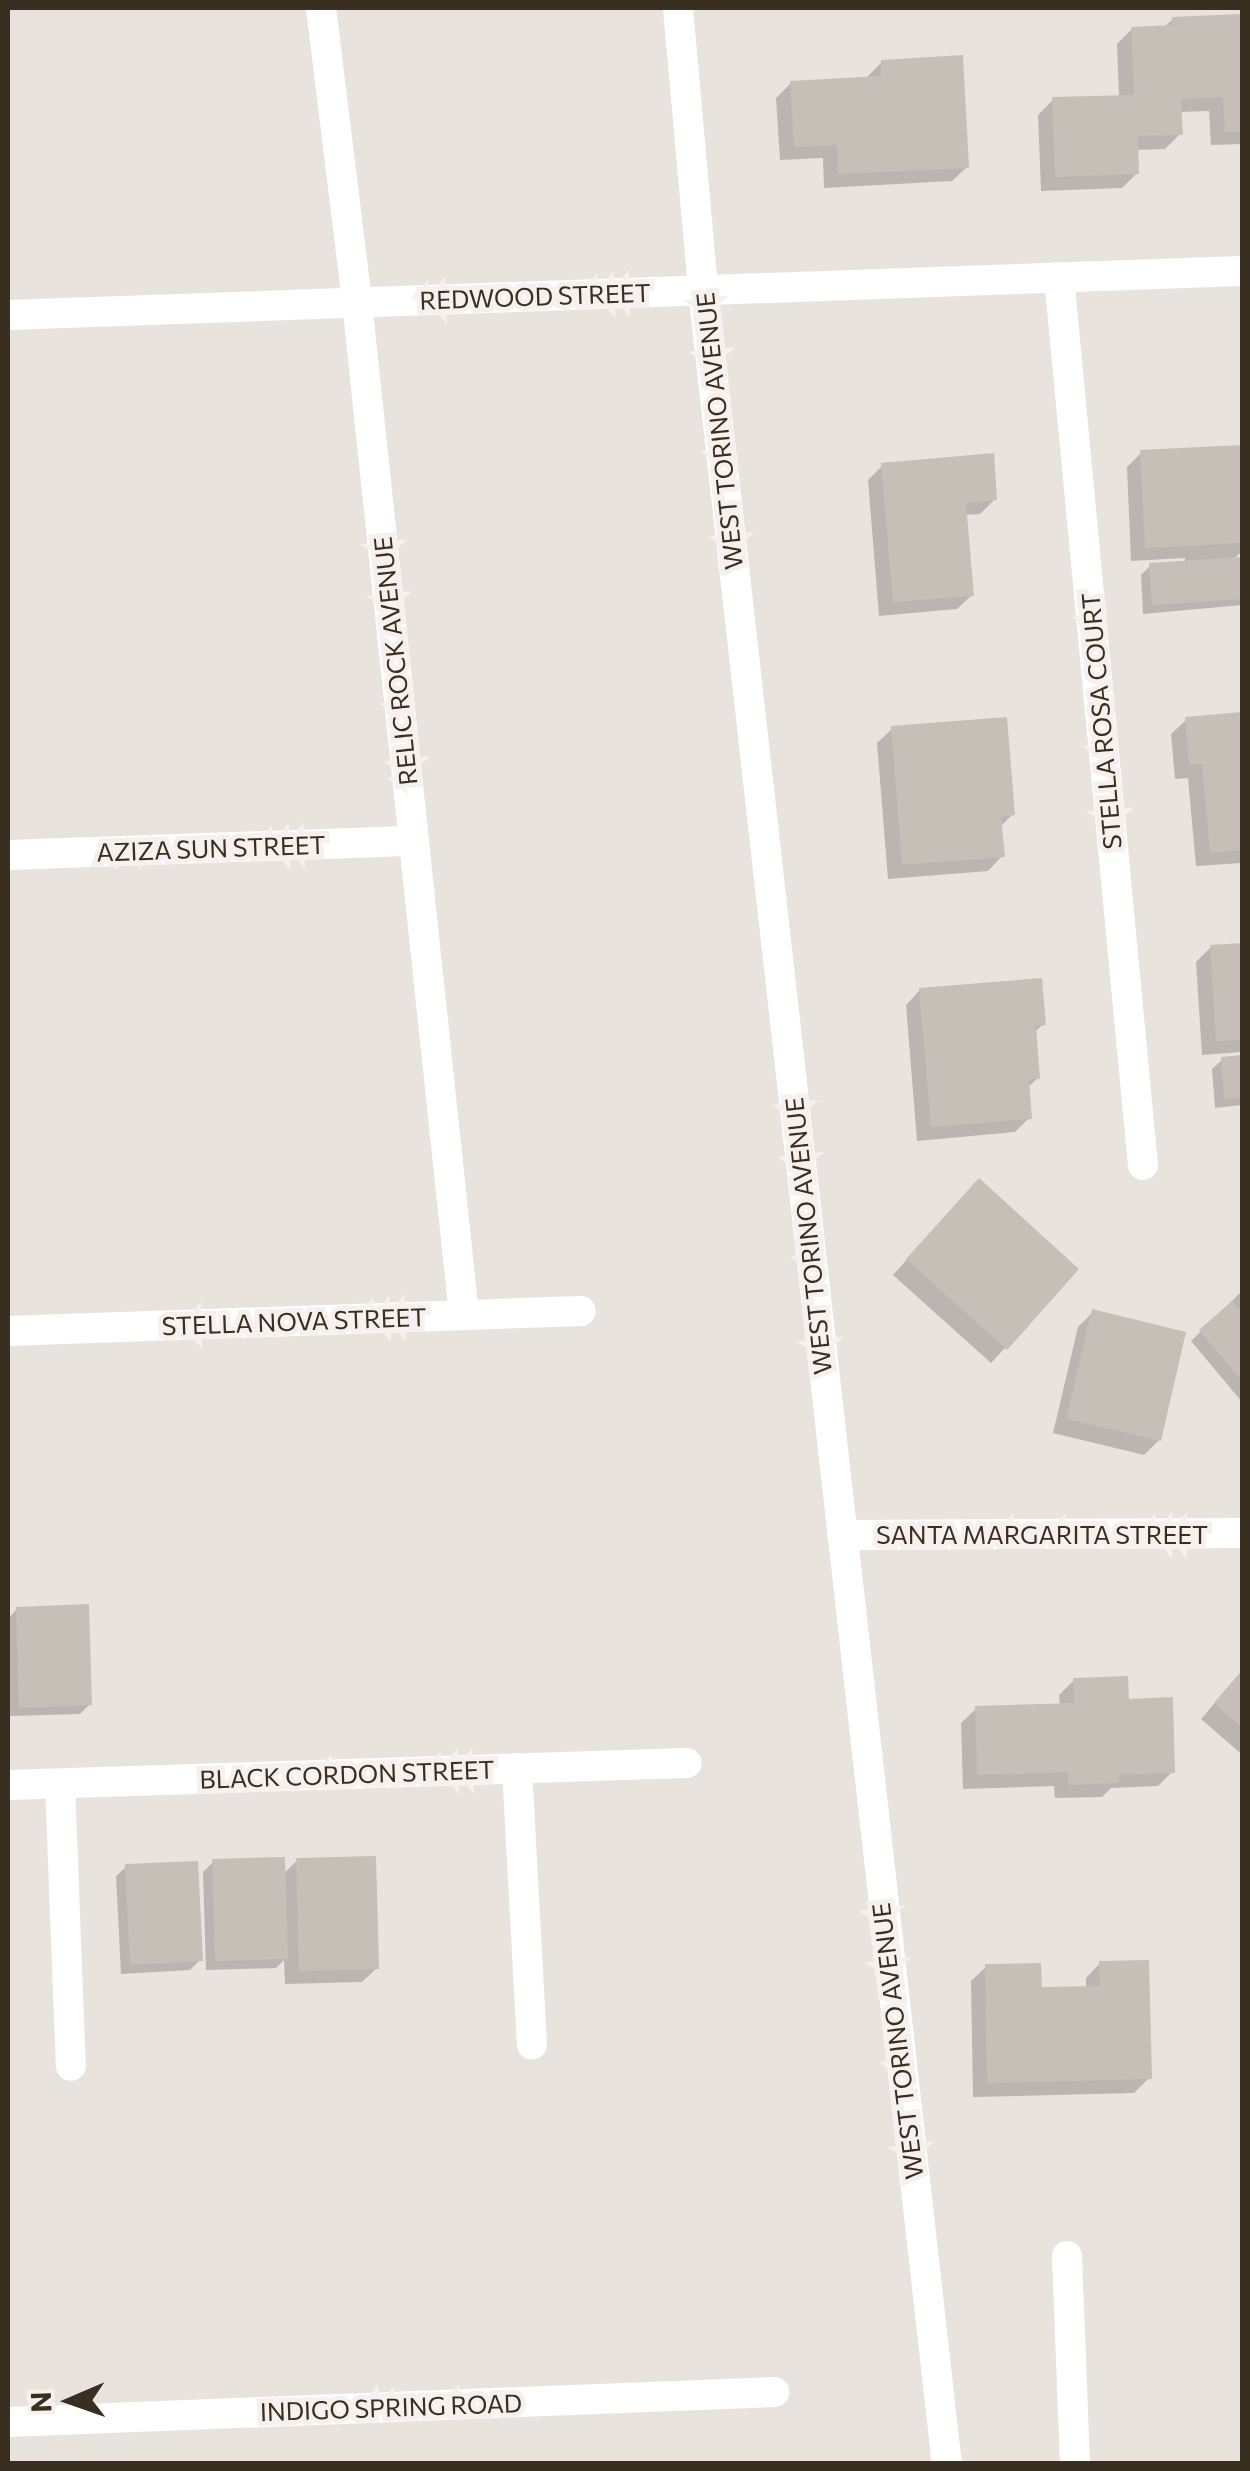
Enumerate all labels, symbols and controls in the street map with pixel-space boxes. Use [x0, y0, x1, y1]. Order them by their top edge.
street label: REDWOOD STREET [419, 277, 651, 315]
street label: WEST TORINO AVENUE [690, 291, 748, 571]
street label: RELIC ROCK AVENUE [367, 535, 423, 787]
street label: STELLA ROSA COURT [1075, 591, 1127, 851]
street label: AZIZA SUN STREET [96, 829, 326, 867]
street label: WEST TORINO AVENUE [779, 1096, 837, 1376]
street label: STELLA NOVA STREET [161, 1301, 427, 1341]
street label: SANTA MARGARITA STREET [876, 1519, 1208, 1549]
street label: BLACK CORDON STREET [199, 1754, 495, 1794]
street label: WEST TORINO AVENUE [865, 1901, 929, 2181]
north arrow [20, 2351, 120, 2451]
street label: INDIGO SPRING ROAD [259, 2387, 523, 2427]
text: N [23, 2391, 57, 2413]

